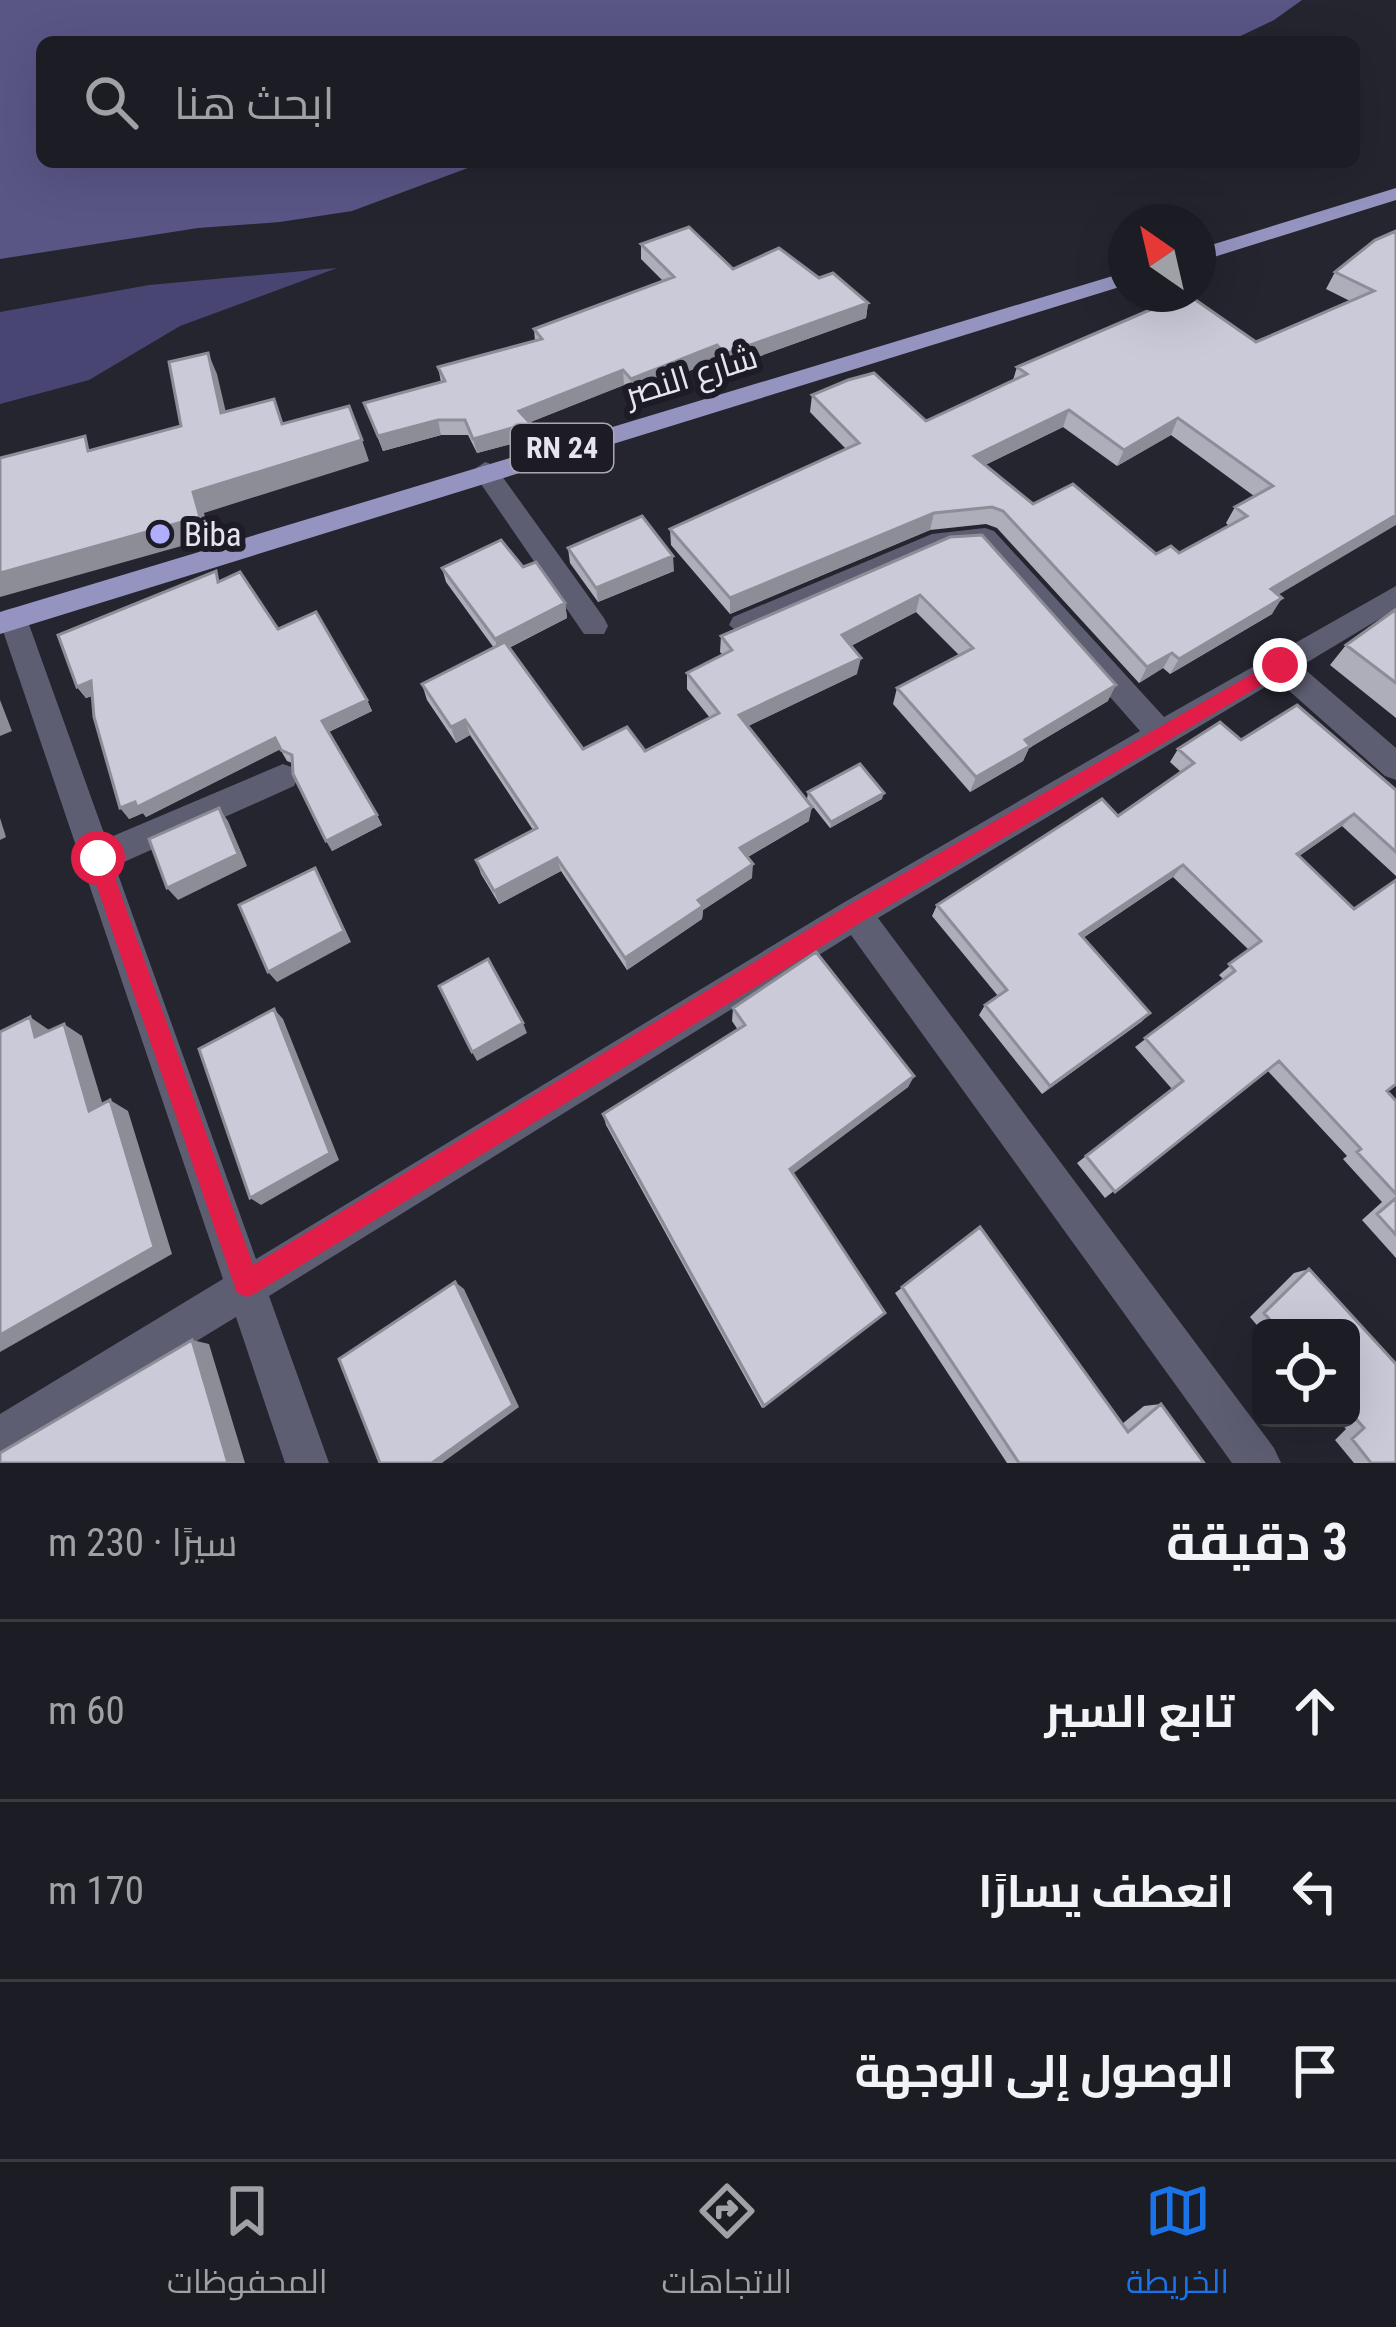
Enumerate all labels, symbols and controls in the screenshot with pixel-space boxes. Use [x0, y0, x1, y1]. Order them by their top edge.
search box [36, 36, 1360, 168]
icon: search [78, 69, 144, 135]
text: ابحث هنا [174, 77, 335, 130]
north arrow [1108, 204, 1216, 312]
street label: شارع النصر [618, 337, 763, 417]
road number: RN 24 [511, 424, 613, 472]
place label: Biba [184, 515, 242, 554]
marker: Biba [147, 521, 173, 547]
route end [1253, 638, 1307, 692]
route start [71, 831, 125, 885]
map controls [1252, 1319, 1360, 1427]
button: locate [1252, 1319, 1360, 1427]
text: 3 دقيقة [1166, 1513, 1348, 1572]
text: سيرًا · 230 m [48, 1520, 237, 1566]
icon: ahead [1282, 1678, 1348, 1744]
text: تابع السير [1045, 1685, 1234, 1738]
text: 60 m [48, 1688, 125, 1734]
icon: left [1282, 1858, 1348, 1924]
text: انعطف يسارًا [978, 1865, 1234, 1918]
text: 170 m [48, 1868, 144, 1914]
icon: arrive [1282, 2038, 1348, 2104]
text: الوصول إلى الوجهة [855, 2045, 1234, 2098]
tab: المحفوظات [167, 2178, 328, 2312]
tab: الاتجاهات [661, 2178, 792, 2312]
tab: الخريطة [1126, 2178, 1229, 2312]

